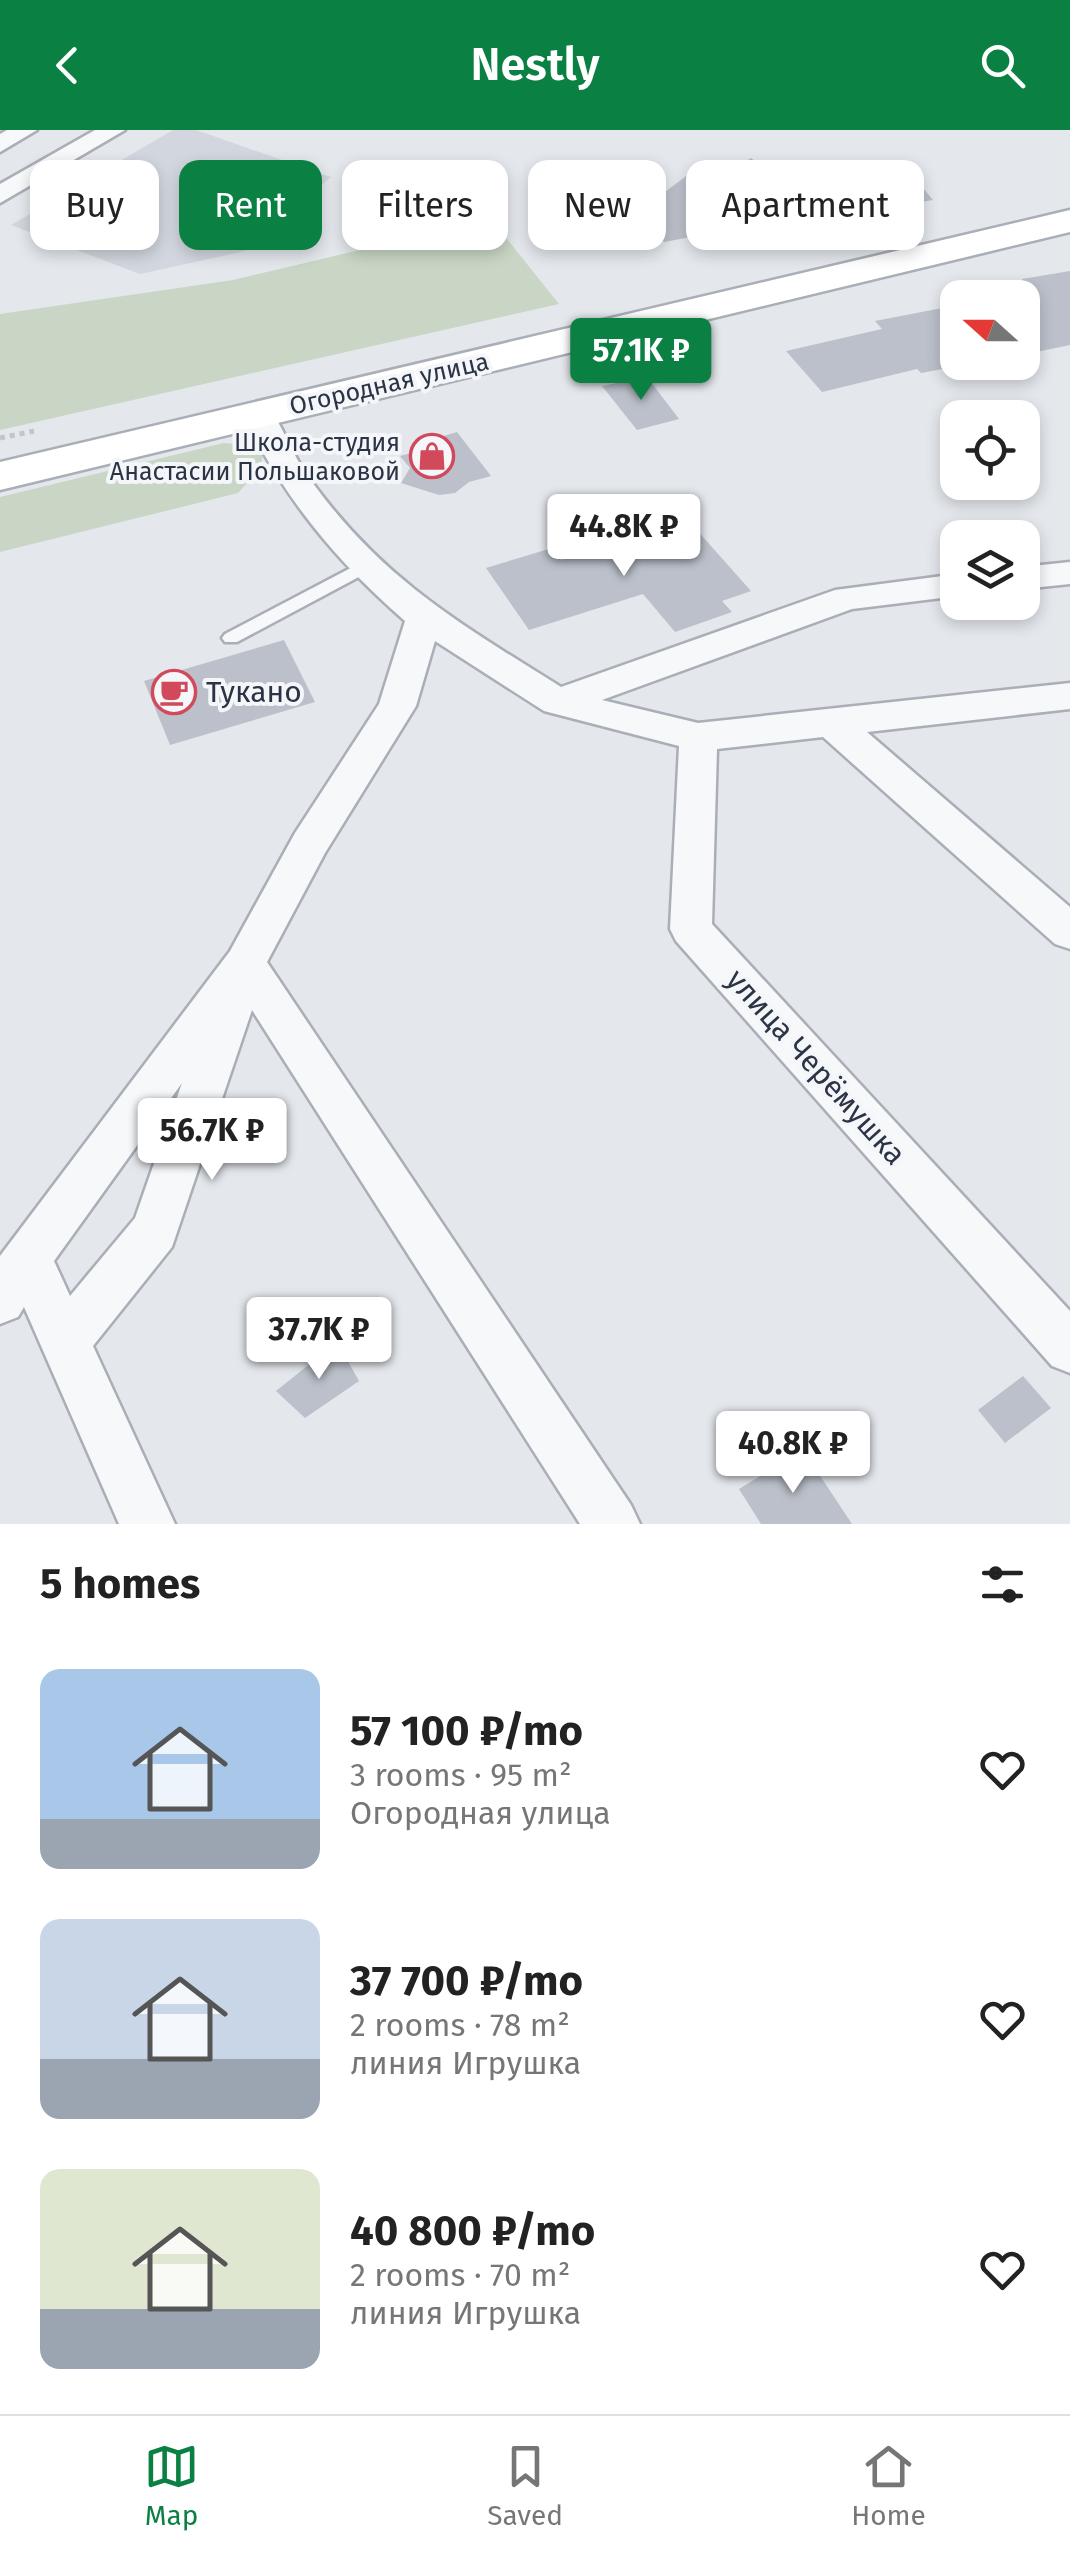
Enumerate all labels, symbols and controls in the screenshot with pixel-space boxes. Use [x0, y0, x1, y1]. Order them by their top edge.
icon: back [40, 38, 95, 93]
text: Nestly [471, 38, 599, 92]
icon: search [975, 38, 1030, 93]
chip: Buy [30, 160, 159, 250]
chip: Rent [179, 160, 322, 250]
chip: Filters [342, 160, 508, 250]
chip: New [528, 160, 666, 250]
chip: Apartment [686, 160, 924, 250]
north arrow [940, 280, 1040, 380]
map controls [940, 280, 1040, 620]
pin: 57.1K ₽ [549, 318, 733, 403]
text: 57.1K ₽ [592, 331, 690, 369]
street label: Огородная улица [287, 346, 492, 421]
button: locate [940, 400, 1040, 500]
place label: Школа-студия Анастасии Польшаковой [110, 428, 400, 487]
shop icon: Школа-студия Анастасии Польшаковой [409, 433, 455, 479]
pin: 44.8K ₽ [532, 494, 716, 579]
text: 44.8K ₽ [569, 507, 679, 545]
button: layers [940, 520, 1040, 620]
cafe icon: Тукано [151, 669, 197, 715]
place label: Тукано [206, 674, 302, 710]
street label: улица Черёмушка [719, 962, 913, 1172]
pin: 56.7K ₽ [120, 1098, 304, 1183]
text: 56.7K ₽ [160, 1111, 264, 1149]
pin: 37.7K ₽ [227, 1297, 411, 1382]
text: 37.7K ₽ [269, 1310, 370, 1348]
pin: 40.8K ₽ [701, 1411, 885, 1496]
text: 40.8K ₽ [738, 1424, 848, 1462]
icon: filters [975, 1557, 1030, 1612]
text: 5 homes [40, 1559, 200, 1609]
text: 57 100 ₽/mo [350, 1706, 583, 1756]
icon: home [120, 1709, 240, 1829]
icon: heart [975, 1742, 1030, 1797]
text: 3 rooms · 95 m² [350, 1756, 572, 1794]
text: Огородная улица [350, 1794, 611, 1832]
text: 37 700 ₽/mo [350, 1956, 583, 2006]
icon: home [120, 1959, 240, 2079]
icon: heart [975, 1992, 1030, 2047]
text: 2 rooms · 78 m² [350, 2006, 570, 2044]
text: линия Игрушка [350, 2044, 581, 2082]
text: 40 800 ₽/mo [350, 2206, 595, 2256]
icon: home [120, 2209, 240, 2329]
icon: heart [975, 2242, 1030, 2297]
text: 2 rooms · 70 m² [350, 2256, 570, 2294]
text: линия Игрушка [350, 2294, 581, 2332]
tab: Map [144, 2439, 199, 2532]
tab: Saved [487, 2439, 563, 2532]
tab: Home [851, 2439, 926, 2532]

